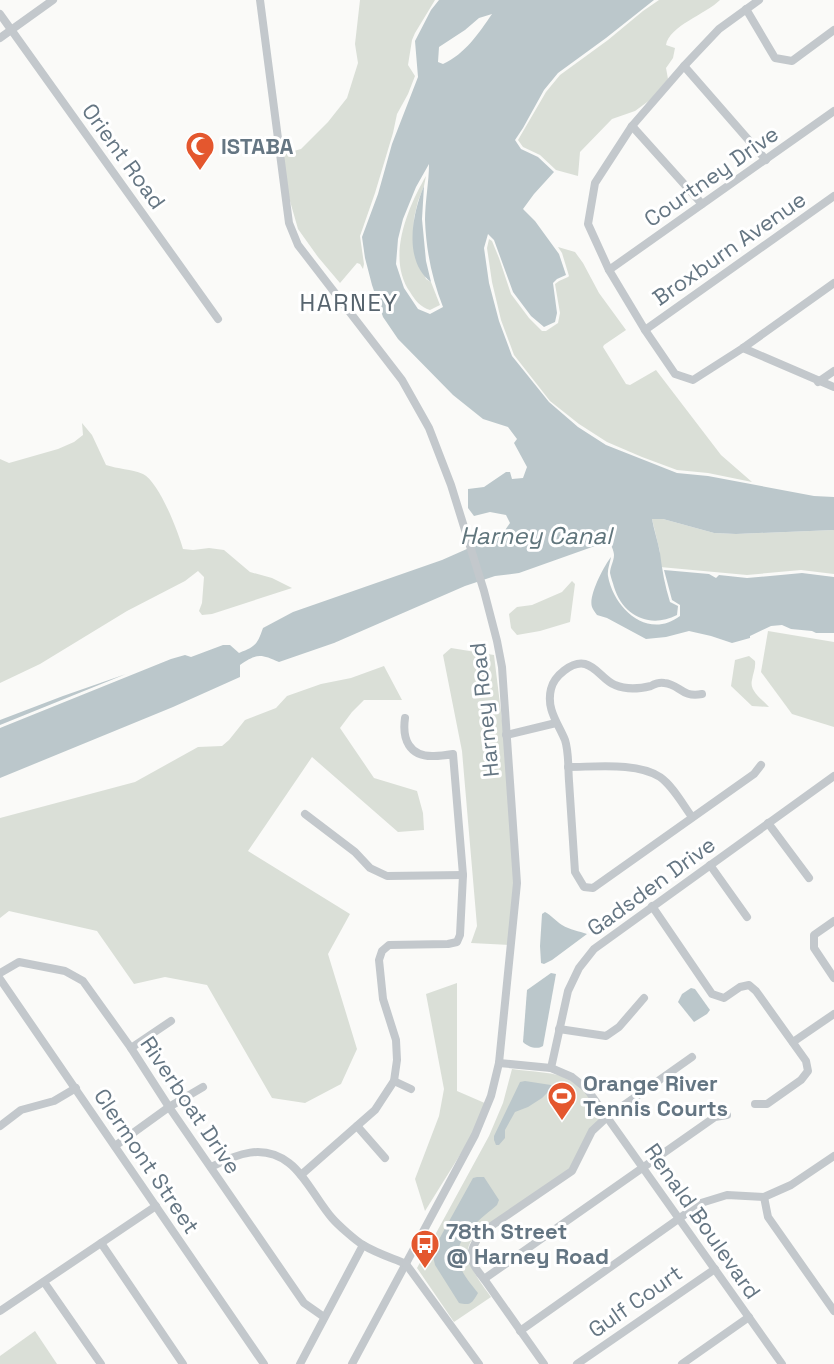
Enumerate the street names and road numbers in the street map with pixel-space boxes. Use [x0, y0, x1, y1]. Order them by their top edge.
street label: Orient Road [76, 97, 172, 215]
street label: Courtney Drive [638, 119, 784, 233]
street label: Broxburn Avenue [647, 185, 811, 311]
street label: Harney Road [463, 641, 505, 779]
street label: Gadsden Drive [581, 830, 721, 942]
street label: Riverboat Drive [135, 1031, 247, 1179]
street label: Clermont Street [88, 1083, 206, 1239]
street label: Renald Boulevard [639, 1138, 767, 1304]
street label: Gulf Court [583, 1258, 687, 1344]

